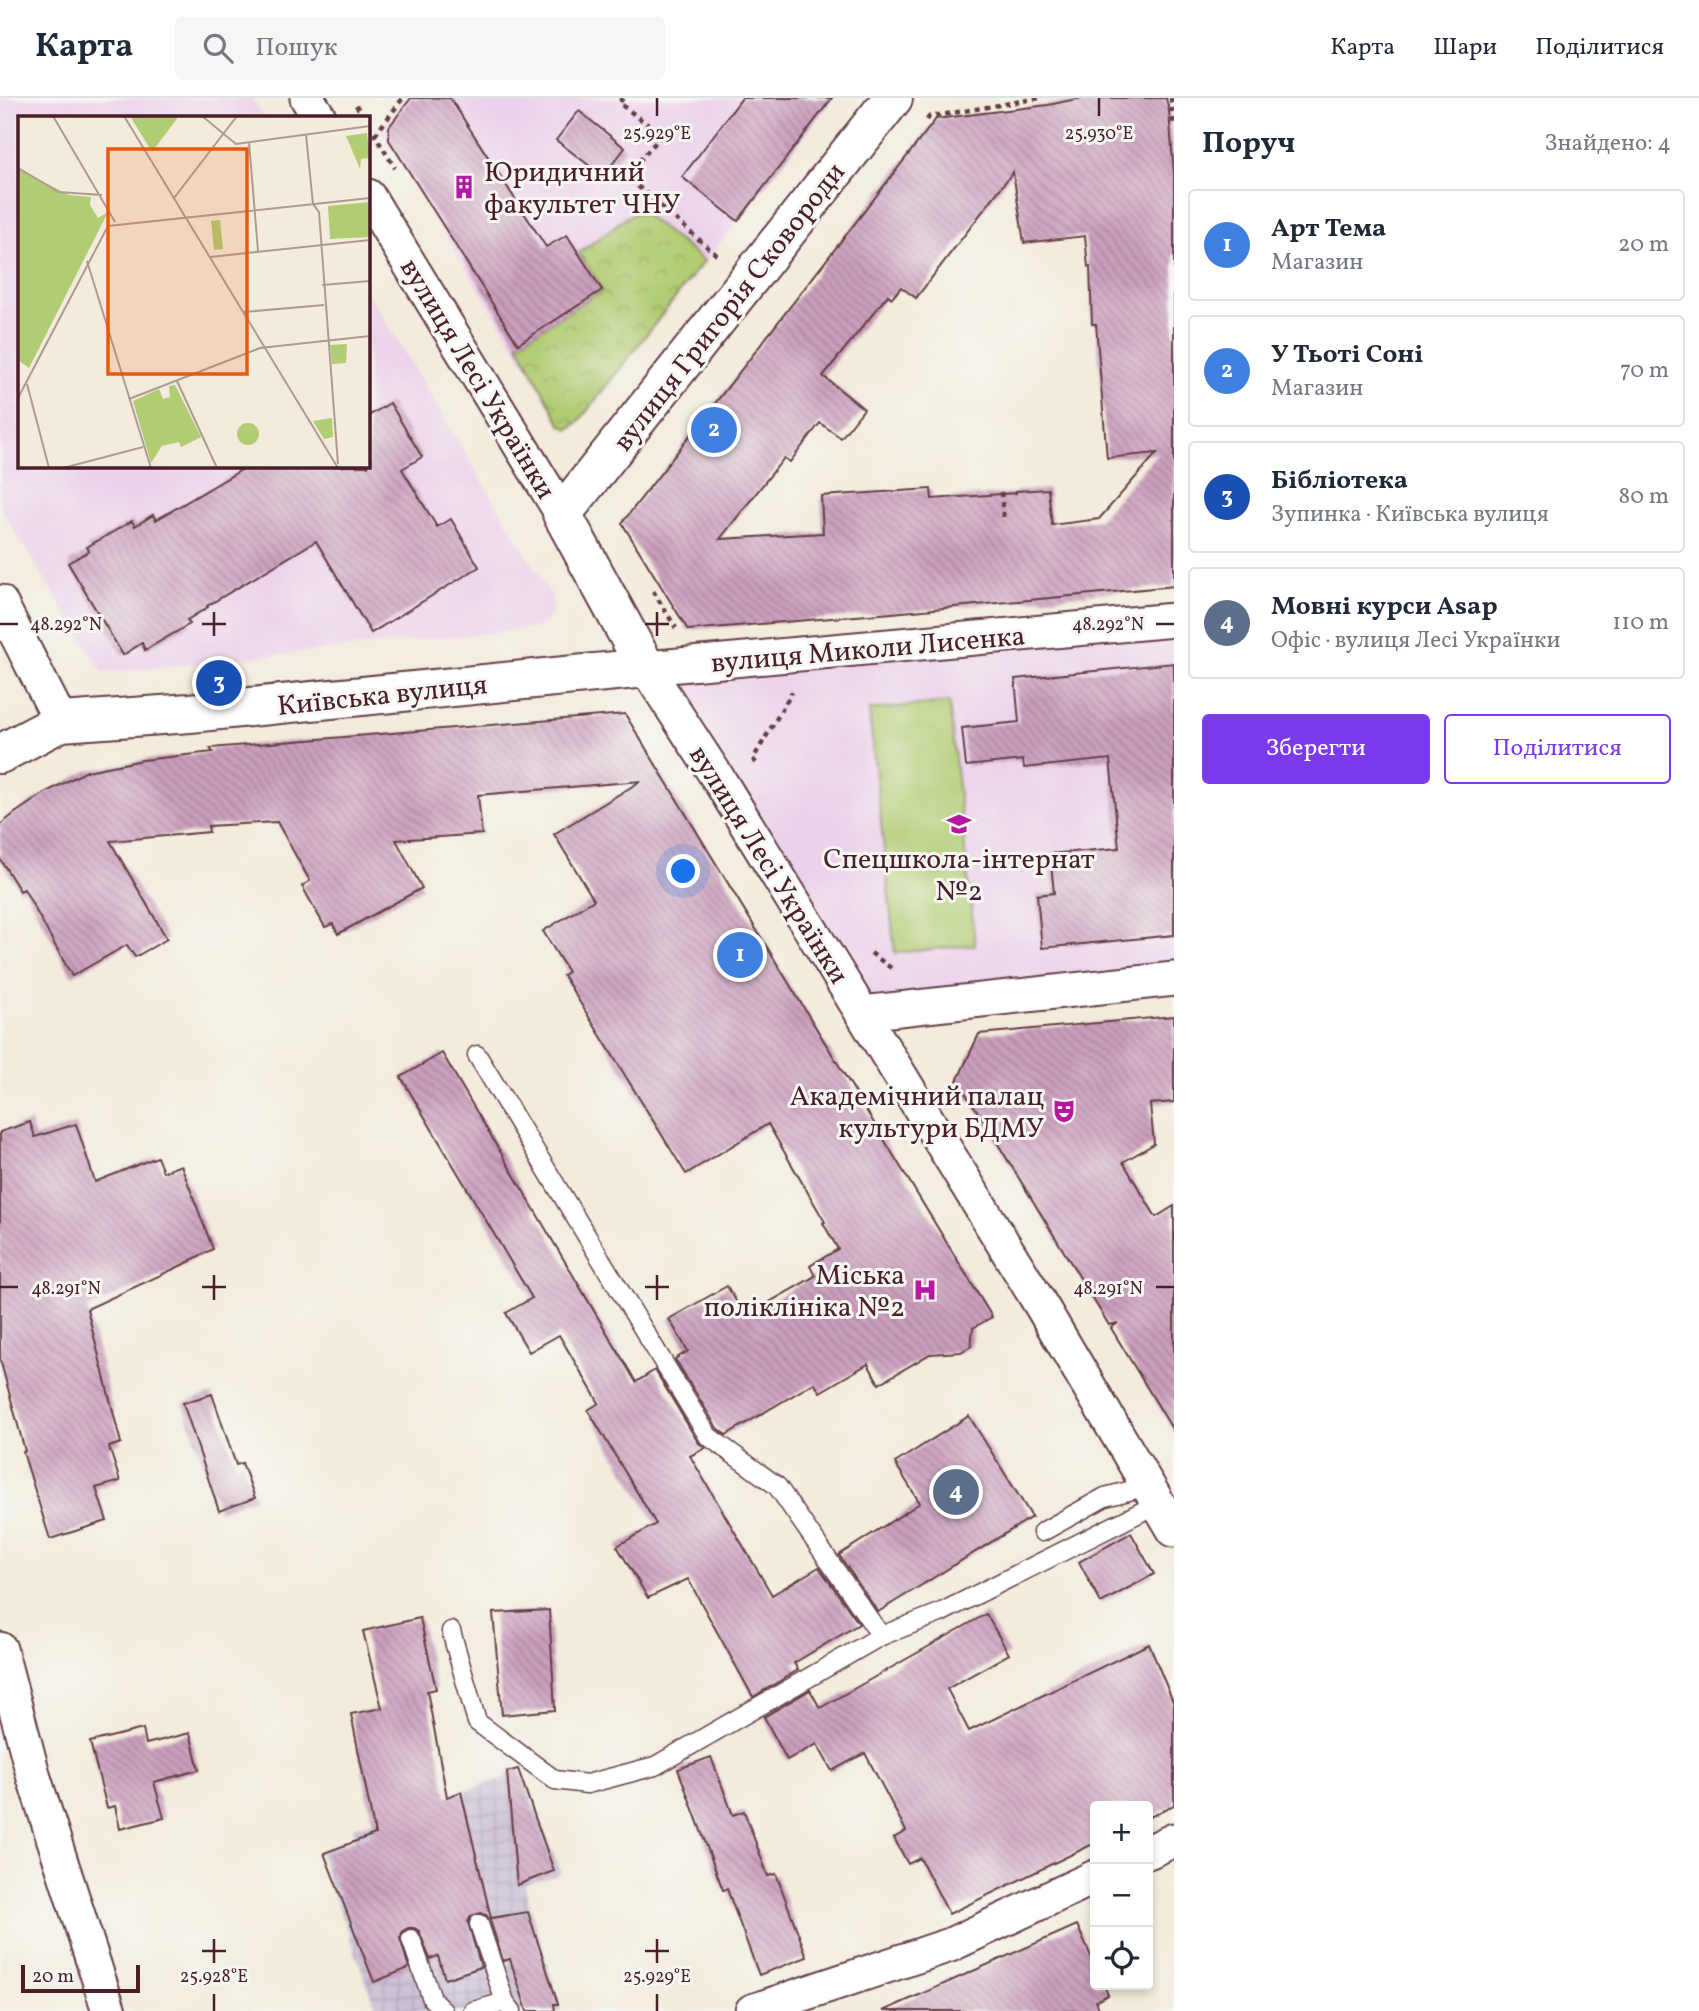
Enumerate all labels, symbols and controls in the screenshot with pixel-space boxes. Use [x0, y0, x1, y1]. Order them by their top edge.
search box [175, 17, 665, 80]
text: Карта [35, 25, 133, 71]
icon: search [199, 29, 237, 67]
text: Пошук [255, 30, 338, 66]
text: Карта [1330, 31, 1395, 65]
text: Шари [1433, 31, 1497, 65]
text: Поділитися [1535, 31, 1664, 65]
inset map [18, 116, 369, 467]
text: 25.929°E [623, 122, 691, 147]
text: 25.930°E [1065, 122, 1133, 147]
text: Поруч [1202, 123, 1295, 165]
text: Знайдено: 4 [1544, 128, 1671, 160]
place label: Юридичний факультет ЧНУ [484, 154, 680, 225]
street label: вулиця Григорія Сковороди [605, 155, 855, 460]
building icon: Юридичний факультет ЧНУ [450, 173, 478, 201]
text: Арт Тема [1271, 211, 1386, 247]
text: 1 [1222, 229, 1232, 261]
text: 20 m [1618, 229, 1669, 261]
text: Магазин [1271, 247, 1363, 279]
street label: вулиця Лесі Українки [389, 252, 564, 507]
text: У Тьоті Соні [1271, 337, 1423, 373]
text: 2 [1221, 355, 1233, 387]
text: 70 m [1620, 355, 1669, 387]
text: Магазин [1271, 373, 1363, 405]
pin: 2 [691, 404, 737, 456]
text: Бібліотека [1271, 463, 1408, 499]
text: 3 [1221, 481, 1233, 513]
text: 80 m [1619, 481, 1669, 513]
text: Зупинка · Київська вулиця [1271, 499, 1549, 531]
text: Мовні курси Asap [1271, 589, 1498, 625]
text: 4 [1220, 607, 1234, 639]
text: 110 m [1612, 607, 1669, 639]
text: 48.292°N [30, 613, 102, 638]
text: 48.292°N [1072, 613, 1144, 638]
street label: вулиця Миколи Лисенка [709, 617, 1027, 684]
text: Офіс · вулиця Лесі Українки [1271, 625, 1560, 657]
pin: 3 [196, 657, 242, 709]
street label: Київська вулиця [275, 666, 489, 727]
button: Зберегти [1202, 714, 1430, 784]
button: Поділитися [1444, 714, 1671, 784]
street label: вулиця Лесі Українки [679, 739, 857, 992]
school or university icon: Спецшкола-інтернат №2 [945, 810, 973, 838]
place label: Спецшкола-інтернат №2 [823, 841, 1095, 912]
your location [666, 854, 700, 888]
pin: 1 [717, 929, 763, 981]
place label: Академічний палац культури БДМУ [790, 1078, 1044, 1149]
theatre icon: Академічний палац культури БДМУ [1050, 1097, 1078, 1125]
place label: Міська поліклініка №2 [704, 1257, 905, 1328]
hospital icon: Міська поліклініка №2 [911, 1276, 939, 1304]
text: 48.291°N [31, 1277, 101, 1302]
text: 48.291°N [1073, 1277, 1143, 1302]
pin: 4 [933, 1466, 979, 1518]
map controls [1090, 1801, 1153, 1990]
button: + [1090, 1801, 1153, 1864]
button: − [1090, 1864, 1153, 1927]
button: locate [1090, 1927, 1153, 1990]
scale bar [21, 1962, 140, 1994]
text: 20 m [32, 1964, 74, 1990]
text: 25.928°E [180, 1965, 248, 1990]
text: 25.929°E [623, 1965, 691, 1990]

